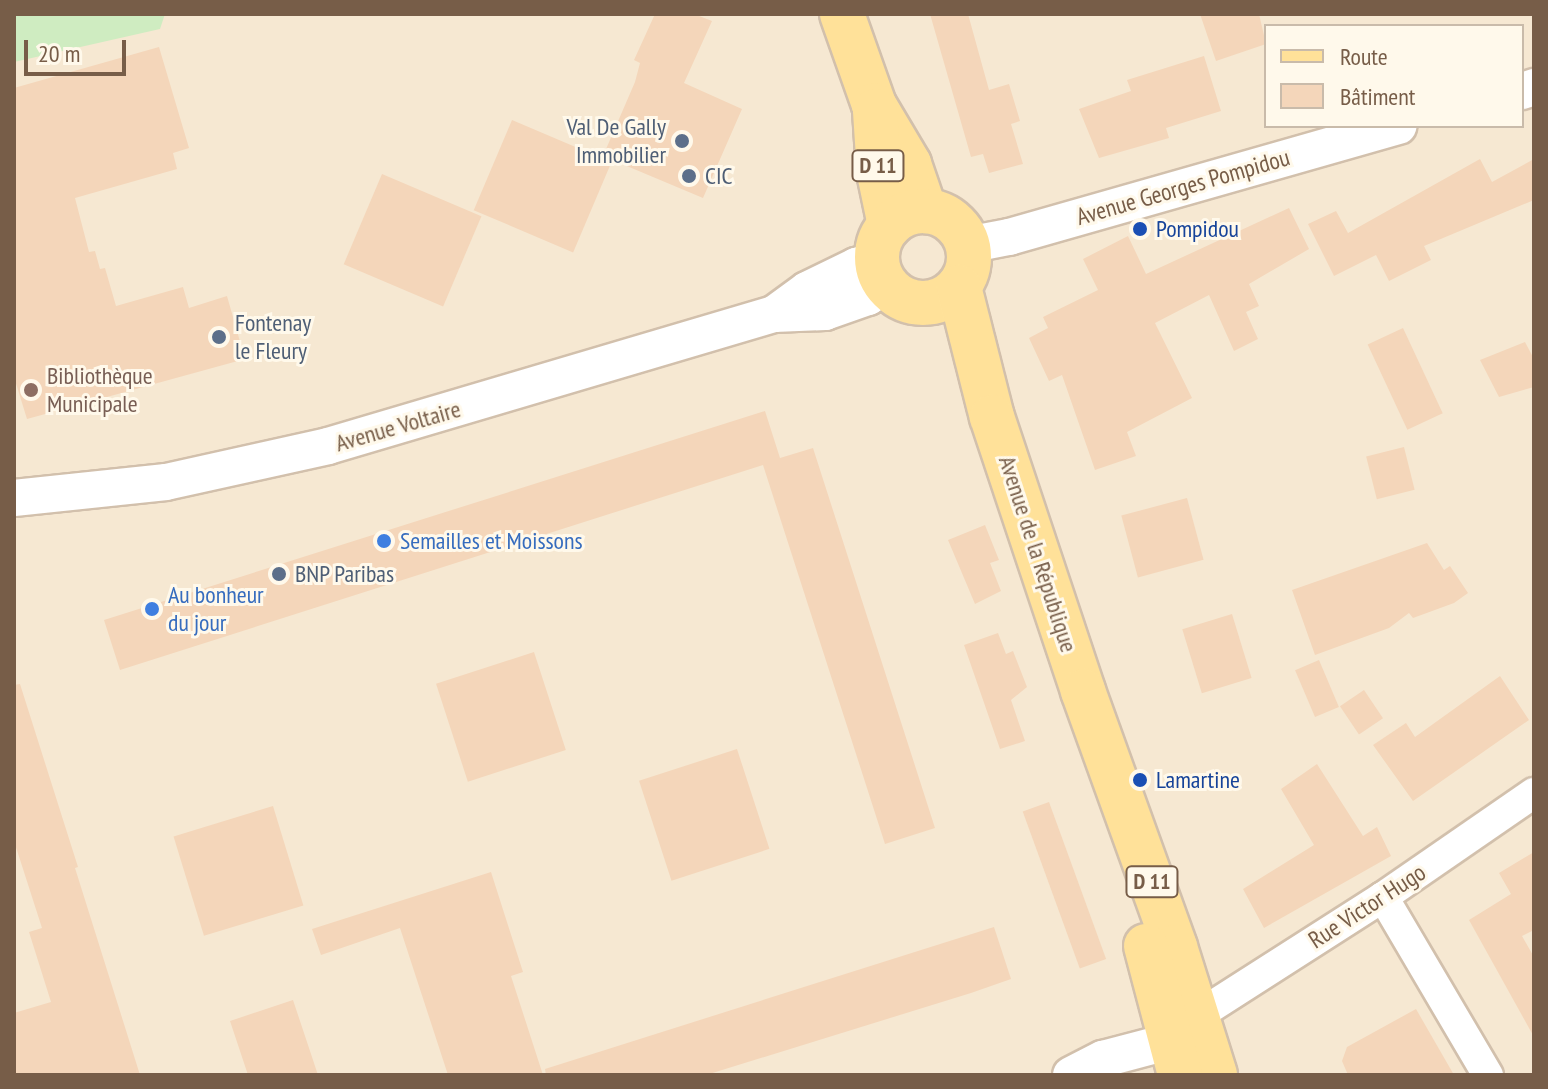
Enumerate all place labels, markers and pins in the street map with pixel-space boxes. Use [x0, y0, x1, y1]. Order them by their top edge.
place label: Val De Gally Immobilier [566, 113, 666, 169]
marker: Val De Gally Immobilier [673, 132, 691, 150]
place label: CIC [705, 162, 733, 190]
marker: CIC [680, 167, 698, 185]
place label: Pompidou [1156, 215, 1239, 243]
marker: Pompidou [1131, 220, 1149, 238]
place label: Fontenay le Fleury [235, 309, 311, 365]
marker: Fontenay le Fleury [210, 328, 228, 346]
place label: Bibliothèque Municipale [47, 362, 153, 418]
marker: Bibliothèque Municipale [22, 381, 40, 399]
place label: Semailles et Moissons [400, 527, 583, 555]
marker: Semailles et Moissons [375, 532, 393, 550]
place label: BNP Paribas [295, 560, 395, 588]
marker: BNP Paribas [270, 565, 288, 583]
place label: Au bonheur du jour [168, 581, 264, 637]
marker: Au bonheur du jour [143, 600, 161, 618]
place label: Lamartine [1156, 766, 1240, 794]
marker: Lamartine [1131, 771, 1149, 789]

